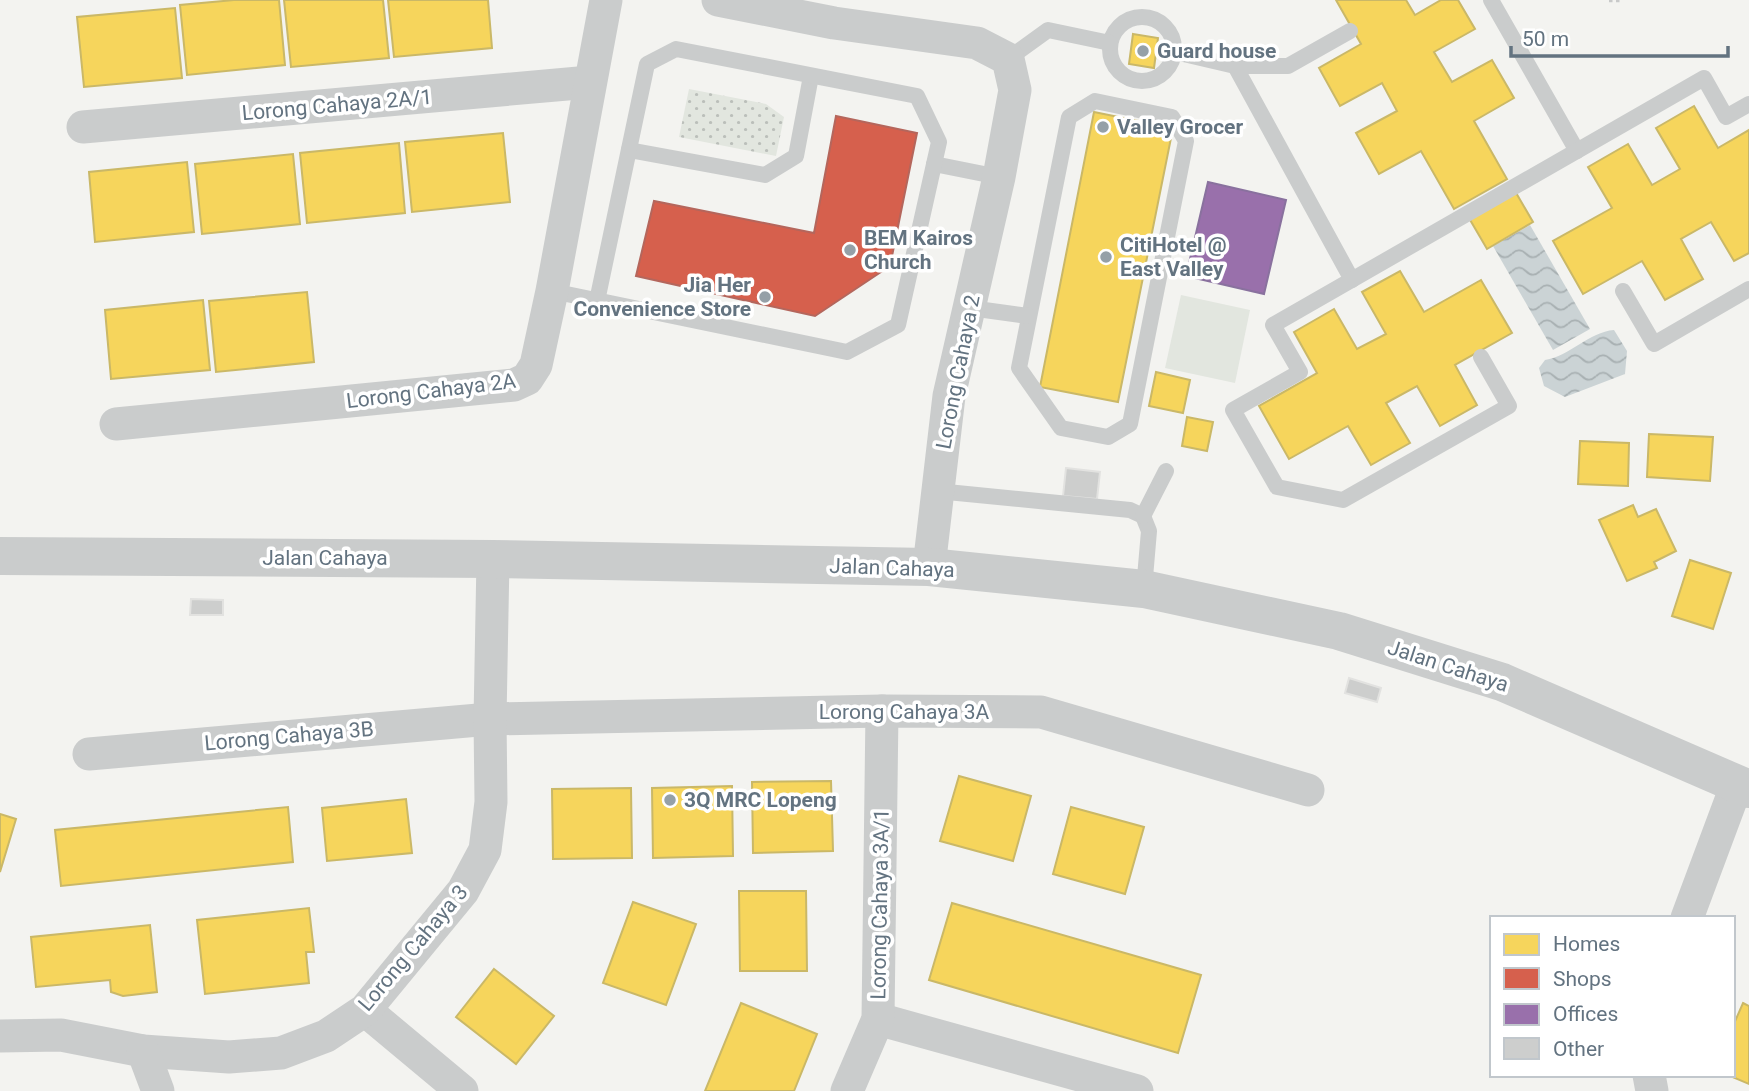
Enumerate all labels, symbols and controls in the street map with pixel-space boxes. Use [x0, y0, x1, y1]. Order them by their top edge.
scale bar [1511, 14, 1728, 58]
text: 50 m [1522, 27, 1569, 51]
place label: Guard house [1157, 39, 1276, 63]
marker: Guard house [1135, 43, 1151, 59]
street label: Lorong Cahaya 2A/1 [241, 85, 433, 125]
place label: Valley Grocer [1117, 115, 1243, 139]
marker: Valley Grocer [1095, 119, 1111, 135]
place label: BEM Kairos Church [864, 226, 973, 274]
place label: CitiHotel @ East Valley [1120, 233, 1227, 281]
marker: BEM Kairos Church [842, 242, 858, 258]
marker: CitiHotel @ East Valley [1098, 249, 1114, 265]
place label: Jia Her Convenience Store [573, 273, 751, 321]
marker: Jia Her Convenience Store [757, 289, 773, 305]
street label: Lorong Cahaya 2 [931, 293, 985, 451]
street label: Lorong Cahaya 2A [345, 369, 517, 413]
street label: Jalan Cahaya [262, 546, 388, 570]
street label: Jalan Cahaya [829, 554, 955, 582]
street label: Jalan Cahaya [1385, 635, 1511, 697]
street label: Lorong Cahaya 3A [819, 700, 990, 724]
street label: Lorong Cahaya 3B [203, 717, 375, 755]
place label: 3Q MRC Lopeng [684, 788, 837, 812]
marker: 3Q MRC Lopeng [662, 792, 678, 808]
street label: Lorong Cahaya 3A/1 [866, 808, 894, 1000]
street label: Lorong Cahaya 3 [353, 880, 473, 1016]
legend [1490, 916, 1735, 1077]
text: Homes [1553, 932, 1620, 956]
text: Shops [1553, 967, 1612, 991]
text: Offices [1553, 1002, 1618, 1026]
text: Other [1553, 1037, 1604, 1061]

